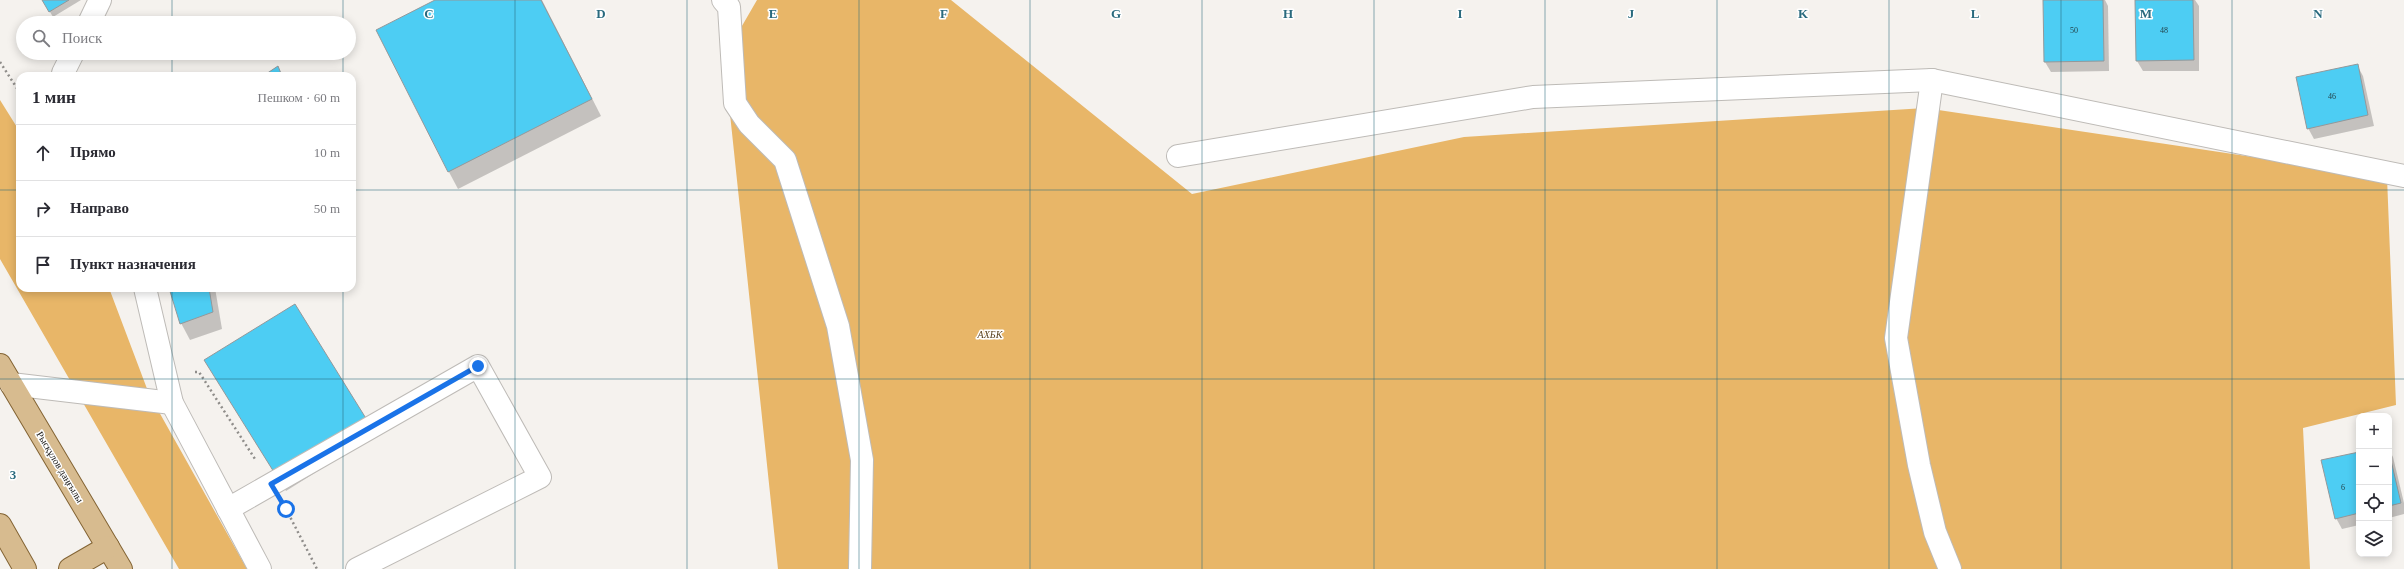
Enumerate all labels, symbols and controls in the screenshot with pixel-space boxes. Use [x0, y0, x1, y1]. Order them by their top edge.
text: C [424, 6, 434, 21]
text: D [596, 6, 606, 21]
text: E [769, 6, 777, 21]
text: F [940, 6, 948, 21]
text: G [1111, 6, 1121, 21]
text: H [1283, 6, 1293, 21]
text: I [1457, 6, 1463, 21]
text: J [1628, 6, 1635, 21]
text: K [1798, 6, 1809, 21]
text: L [1971, 6, 1980, 21]
text: M [2140, 6, 2152, 21]
text: N [2313, 6, 2323, 21]
search box [16, 16, 356, 60]
house number: 50 [2070, 26, 2078, 35]
house number: 48 [2160, 26, 2168, 35]
icon: search [30, 27, 52, 49]
text: Поиск [62, 30, 102, 46]
text: 1 мин [32, 88, 76, 107]
text: Пешком · 60 m [258, 90, 340, 105]
house number: 46 [2328, 92, 2336, 101]
icon: ahead [32, 142, 54, 164]
text: Прямо [70, 144, 116, 160]
text: 10 m [314, 145, 340, 160]
icon: right [32, 198, 54, 220]
text: Направо [70, 200, 129, 216]
text: 50 m [314, 201, 340, 216]
icon: arrive [32, 254, 54, 276]
text: Пункт назначения [70, 256, 196, 272]
park label: АХБК [977, 329, 1004, 340]
route end [469, 357, 487, 375]
map controls [2356, 413, 2392, 557]
button: + [2356, 413, 2392, 449]
street label: Рысқұлов даңғылы [34, 429, 86, 505]
button: − [2356, 449, 2392, 485]
text: 3 [10, 467, 17, 482]
house number: 6 [2341, 483, 2345, 492]
button: locate [2356, 485, 2392, 521]
route start [277, 500, 295, 518]
button: layers [2356, 521, 2392, 557]

